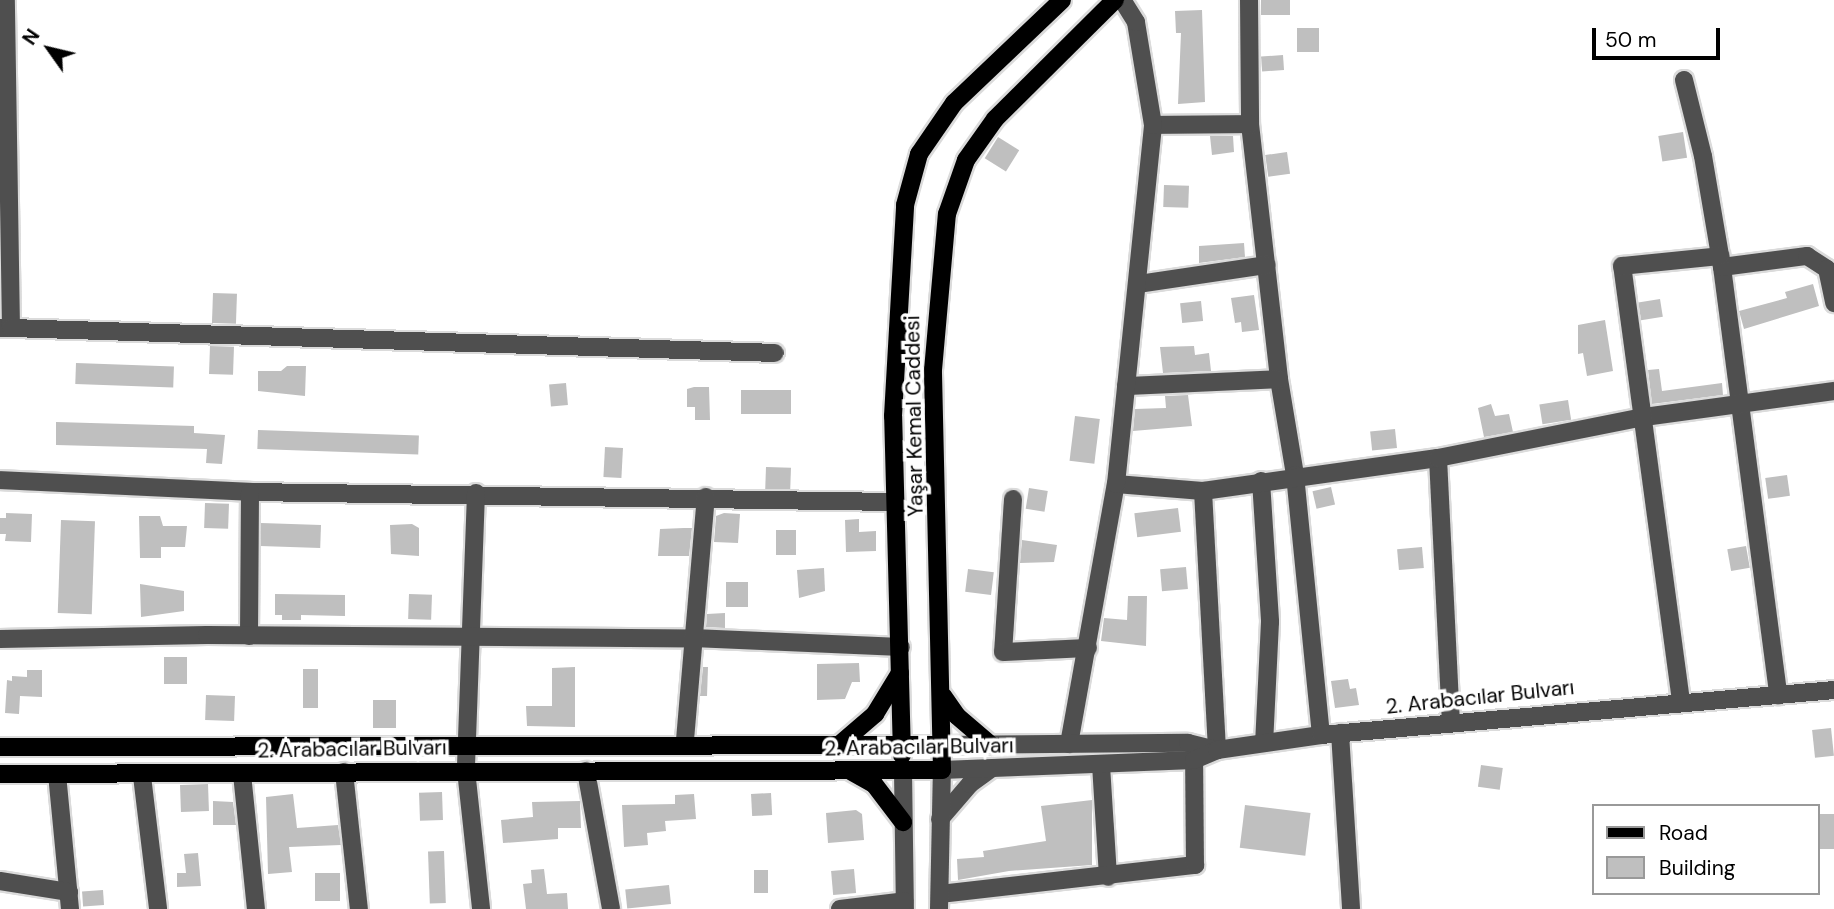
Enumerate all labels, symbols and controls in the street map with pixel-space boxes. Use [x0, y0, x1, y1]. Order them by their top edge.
north arrow [14, 14, 84, 84]
scale bar [1596, 14, 1724, 58]
text: N [17, 24, 45, 50]
text: 50 m [1605, 26, 1656, 54]
street label: Yaşar Kemal Caddesi [900, 315, 928, 517]
street label: 2. Arabacılar Bulvarı [1384, 675, 1576, 719]
street label: 2. Arabacılar Bulvarı [824, 733, 1014, 761]
street label: 2. Arabacılar Bulvarı [257, 735, 447, 763]
legend [1592, 804, 1820, 895]
text: Road [1659, 819, 1708, 847]
text: Building [1659, 854, 1735, 882]

